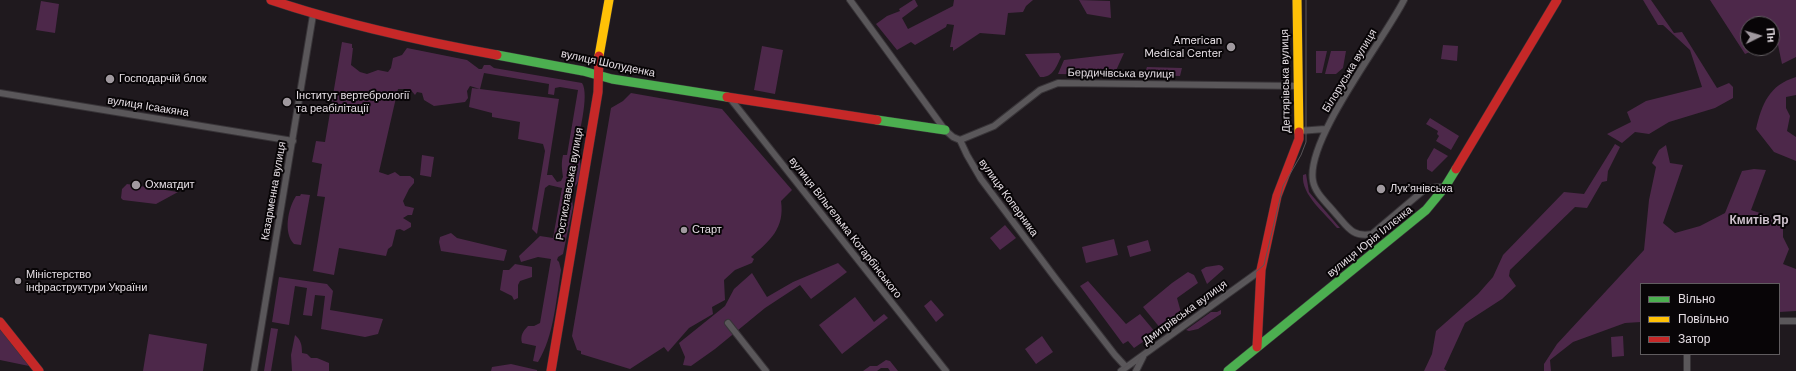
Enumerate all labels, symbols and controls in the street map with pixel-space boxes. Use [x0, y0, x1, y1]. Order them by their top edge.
north arrow [1740, 16, 1780, 56]
street label: Білоруська вулиця [1320, 27, 1380, 115]
text: Пн [1763, 27, 1779, 43]
street label: Дегтярівська вулиця [1278, 29, 1294, 133]
place label: American Medical Center [1144, 34, 1222, 60]
marker: American Medical Center [1225, 41, 1237, 53]
street label: вулиця Шолуденка [560, 48, 656, 80]
street label: Бердичівська вулиця [1068, 66, 1174, 82]
place label: Господарчій блок [119, 72, 207, 86]
marker: Господарчій блок [104, 73, 116, 85]
place label: Інститут вертебрології та реабілітації [296, 89, 410, 115]
street label: вулиця Ісаакяна [106, 94, 190, 120]
marker: Інститут вертебрології та реабілітації [281, 96, 293, 108]
street label: Ростиславська вулиця [554, 127, 586, 241]
street label: Казарменна вулиця [259, 140, 289, 242]
street label: вулиця Вільгельма Котарбінського [786, 155, 904, 301]
street label: вулиця Коперника [975, 157, 1041, 239]
place label: Охматдит [145, 178, 195, 192]
marker: Охматдит [130, 179, 142, 191]
place label: Лукʼянівська [1390, 182, 1453, 196]
marker: Лукʼянівська [1375, 183, 1387, 195]
street label: вулиця Юрія Іллєнка [1325, 204, 1415, 280]
district label: Кмитів Яр [1730, 214, 1788, 228]
place label: Старт [692, 223, 722, 237]
marker: Старт [679, 225, 689, 235]
place label: Міністерство інфраструктури України [26, 268, 147, 294]
marker: Міністерство інфраструктури України [13, 276, 23, 286]
street label: Дмитрівська вулиця [1140, 278, 1230, 348]
legend [1640, 283, 1780, 355]
text: Вільно [1678, 291, 1715, 307]
text: Повільно [1678, 311, 1729, 327]
text: Затор [1678, 331, 1710, 347]

